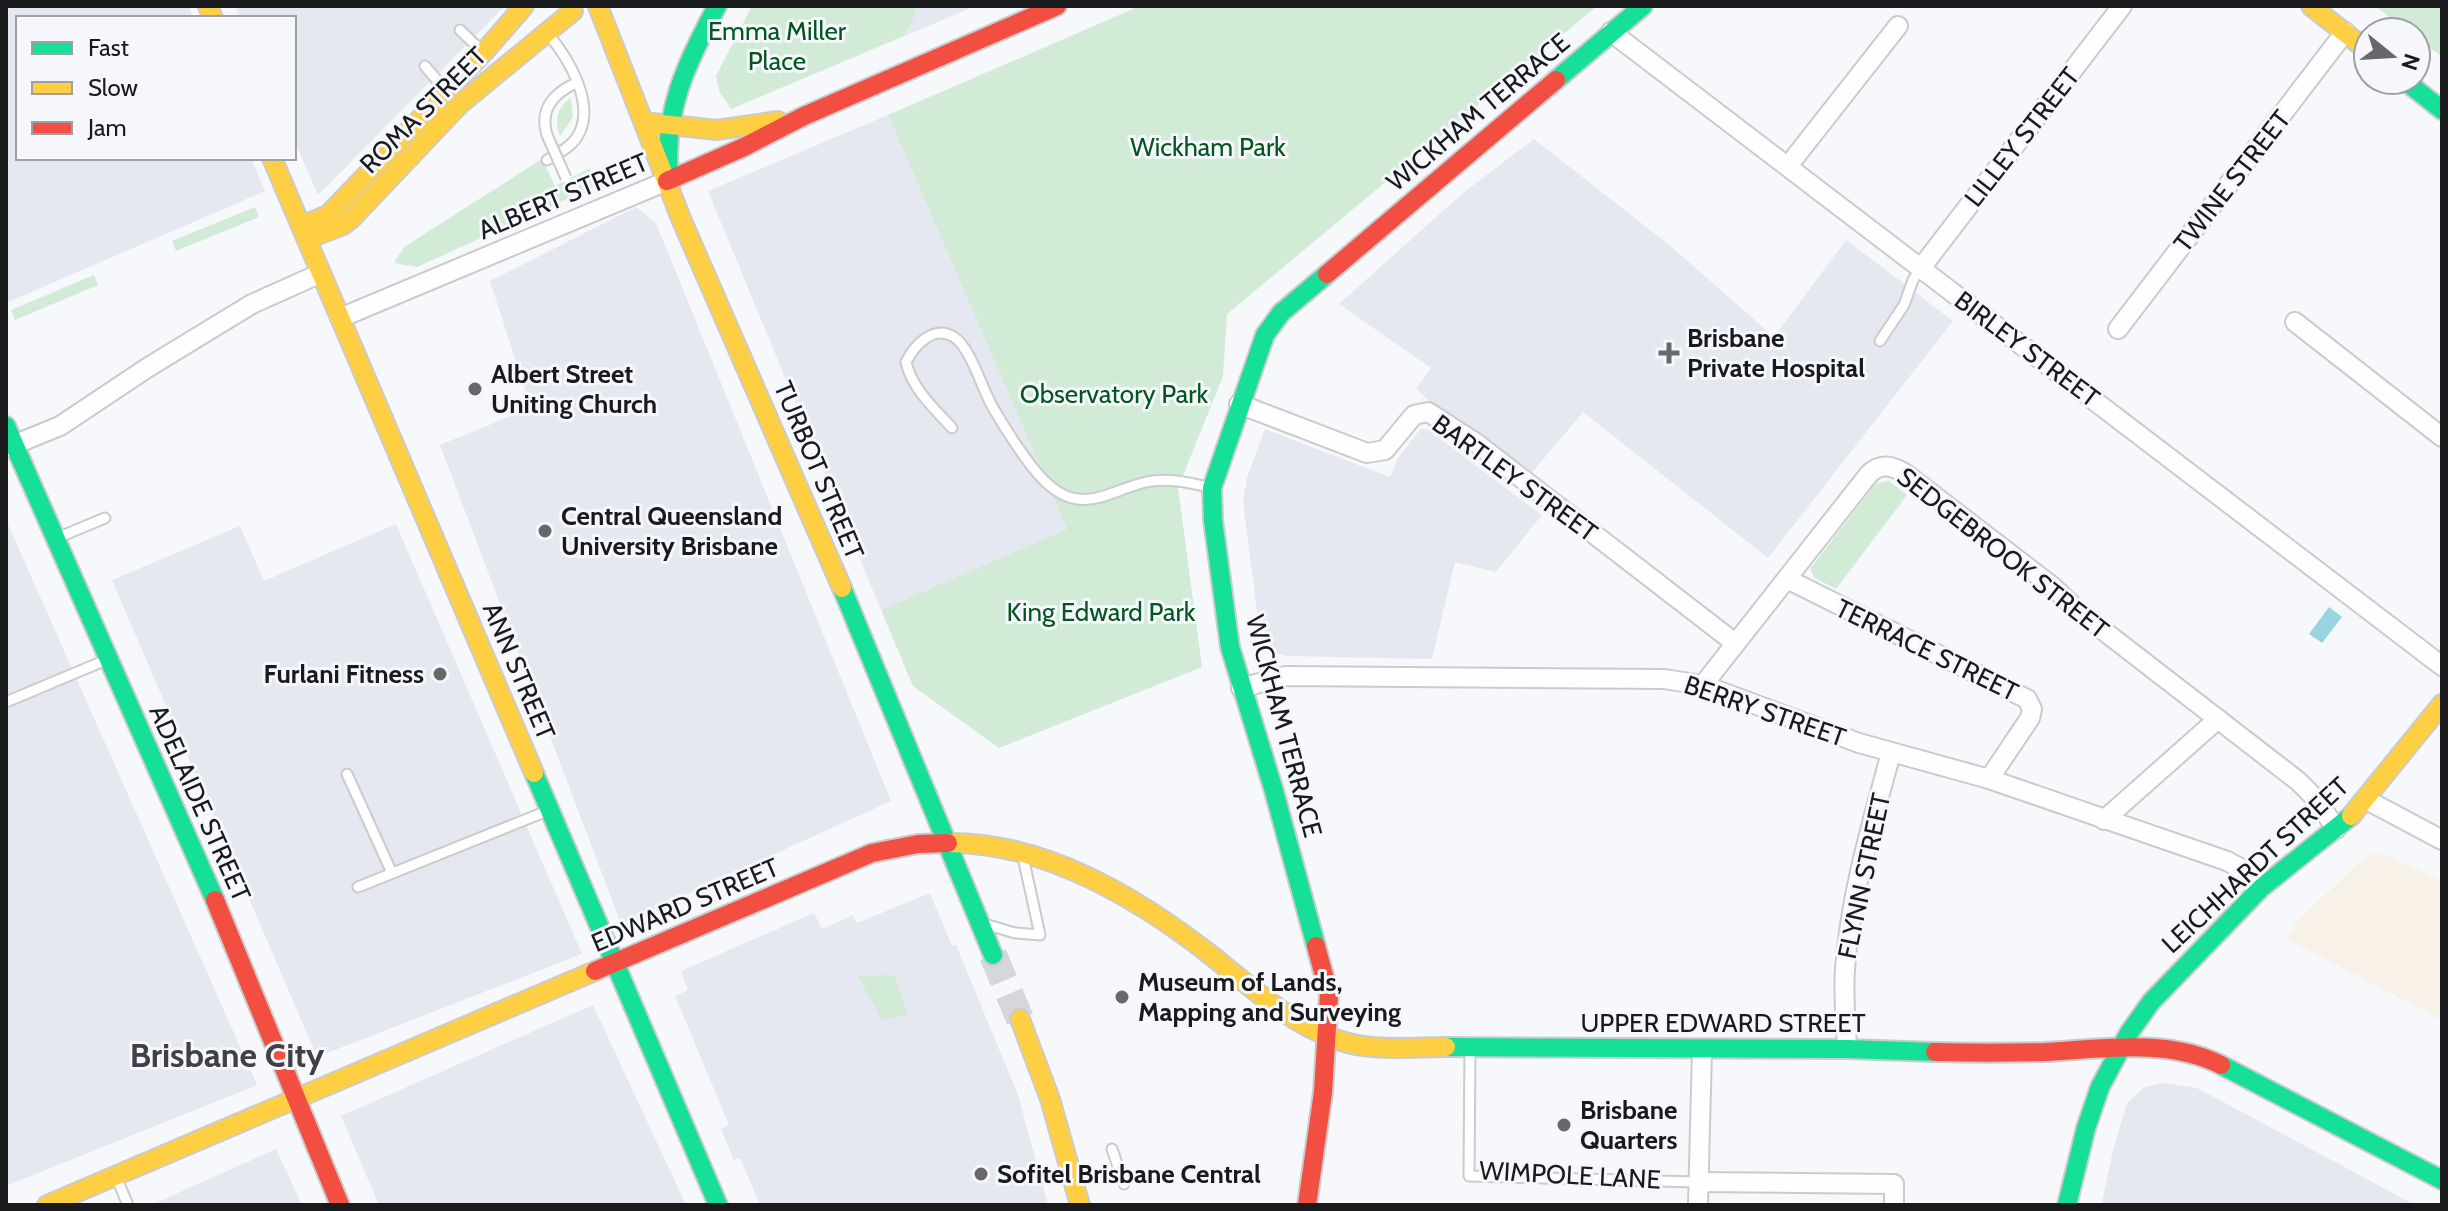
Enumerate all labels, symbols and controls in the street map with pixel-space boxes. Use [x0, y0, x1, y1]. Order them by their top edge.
park label: Emma Miller Place [708, 15, 847, 77]
legend [16, 16, 296, 160]
north arrow [2352, 16, 2432, 96]
street label: WICKHAM TERRACE [1380, 26, 1576, 198]
text: Fast [88, 33, 129, 62]
street label: ROMA STREET [353, 40, 493, 180]
text: N [2395, 50, 2426, 74]
street label: LILLEY STREET [1958, 61, 2086, 213]
text: Slow [88, 73, 138, 102]
street label: TWINE STREET [2167, 104, 2297, 258]
text: Jam [87, 113, 126, 142]
park label: Wickham Park [1130, 131, 1286, 163]
street label: ALBERT STREET [473, 146, 653, 246]
street label: BIRLEY STREET [1948, 284, 2106, 414]
place label: Brisbane Private Hospital [1687, 322, 1865, 384]
marker: Brisbane Private Hospital [1658, 342, 1680, 364]
place label: Albert Street Uniting Church [491, 358, 657, 420]
street label: TURBOT STREET [767, 376, 871, 564]
park label: Observatory Park [1020, 378, 1209, 410]
marker: Albert Street Uniting Church [466, 380, 484, 398]
street label: BARTLEY STREET [1426, 407, 1604, 549]
street label: SEDGEBROOK STREET [1891, 460, 2115, 646]
place label: Central Queensland University Brisbane [561, 500, 782, 562]
marker: Central Queensland University Brisbane [536, 522, 554, 540]
street label: TERRACE STREET [1831, 592, 2024, 708]
park label: King Edward Park [1007, 596, 1196, 628]
street label: ANN STREET [476, 598, 562, 745]
street label: WICKHAM TERRACE [1239, 611, 1329, 841]
place label: Furlani Fitness [264, 658, 424, 690]
marker: Furlani Fitness [431, 665, 449, 683]
street label: BERRY STREET [1680, 668, 1850, 754]
street label: ADELAIDE STREET [142, 700, 258, 906]
street label: LEICHHARDT STREET [2155, 770, 2355, 960]
street label: FLYNN STREET [1831, 790, 1897, 962]
street label: EDWARD STREET [586, 851, 784, 959]
place label: Museum of Lands, Mapping and Surveying [1138, 966, 1401, 1028]
marker: Museum of Lands, Mapping and Surveying [1113, 988, 1131, 1006]
street label: UPPER EDWARD STREET [1580, 1007, 1866, 1039]
district label: Brisbane City [130, 1034, 325, 1076]
place label: Brisbane Quarters [1580, 1094, 1677, 1156]
marker: Brisbane Quarters [1555, 1116, 1573, 1134]
street label: WIMPOLE LANE [1478, 1154, 1662, 1196]
place label: Sofitel Brisbane Central [997, 1158, 1261, 1190]
marker: Sofitel Brisbane Central [972, 1165, 990, 1183]

